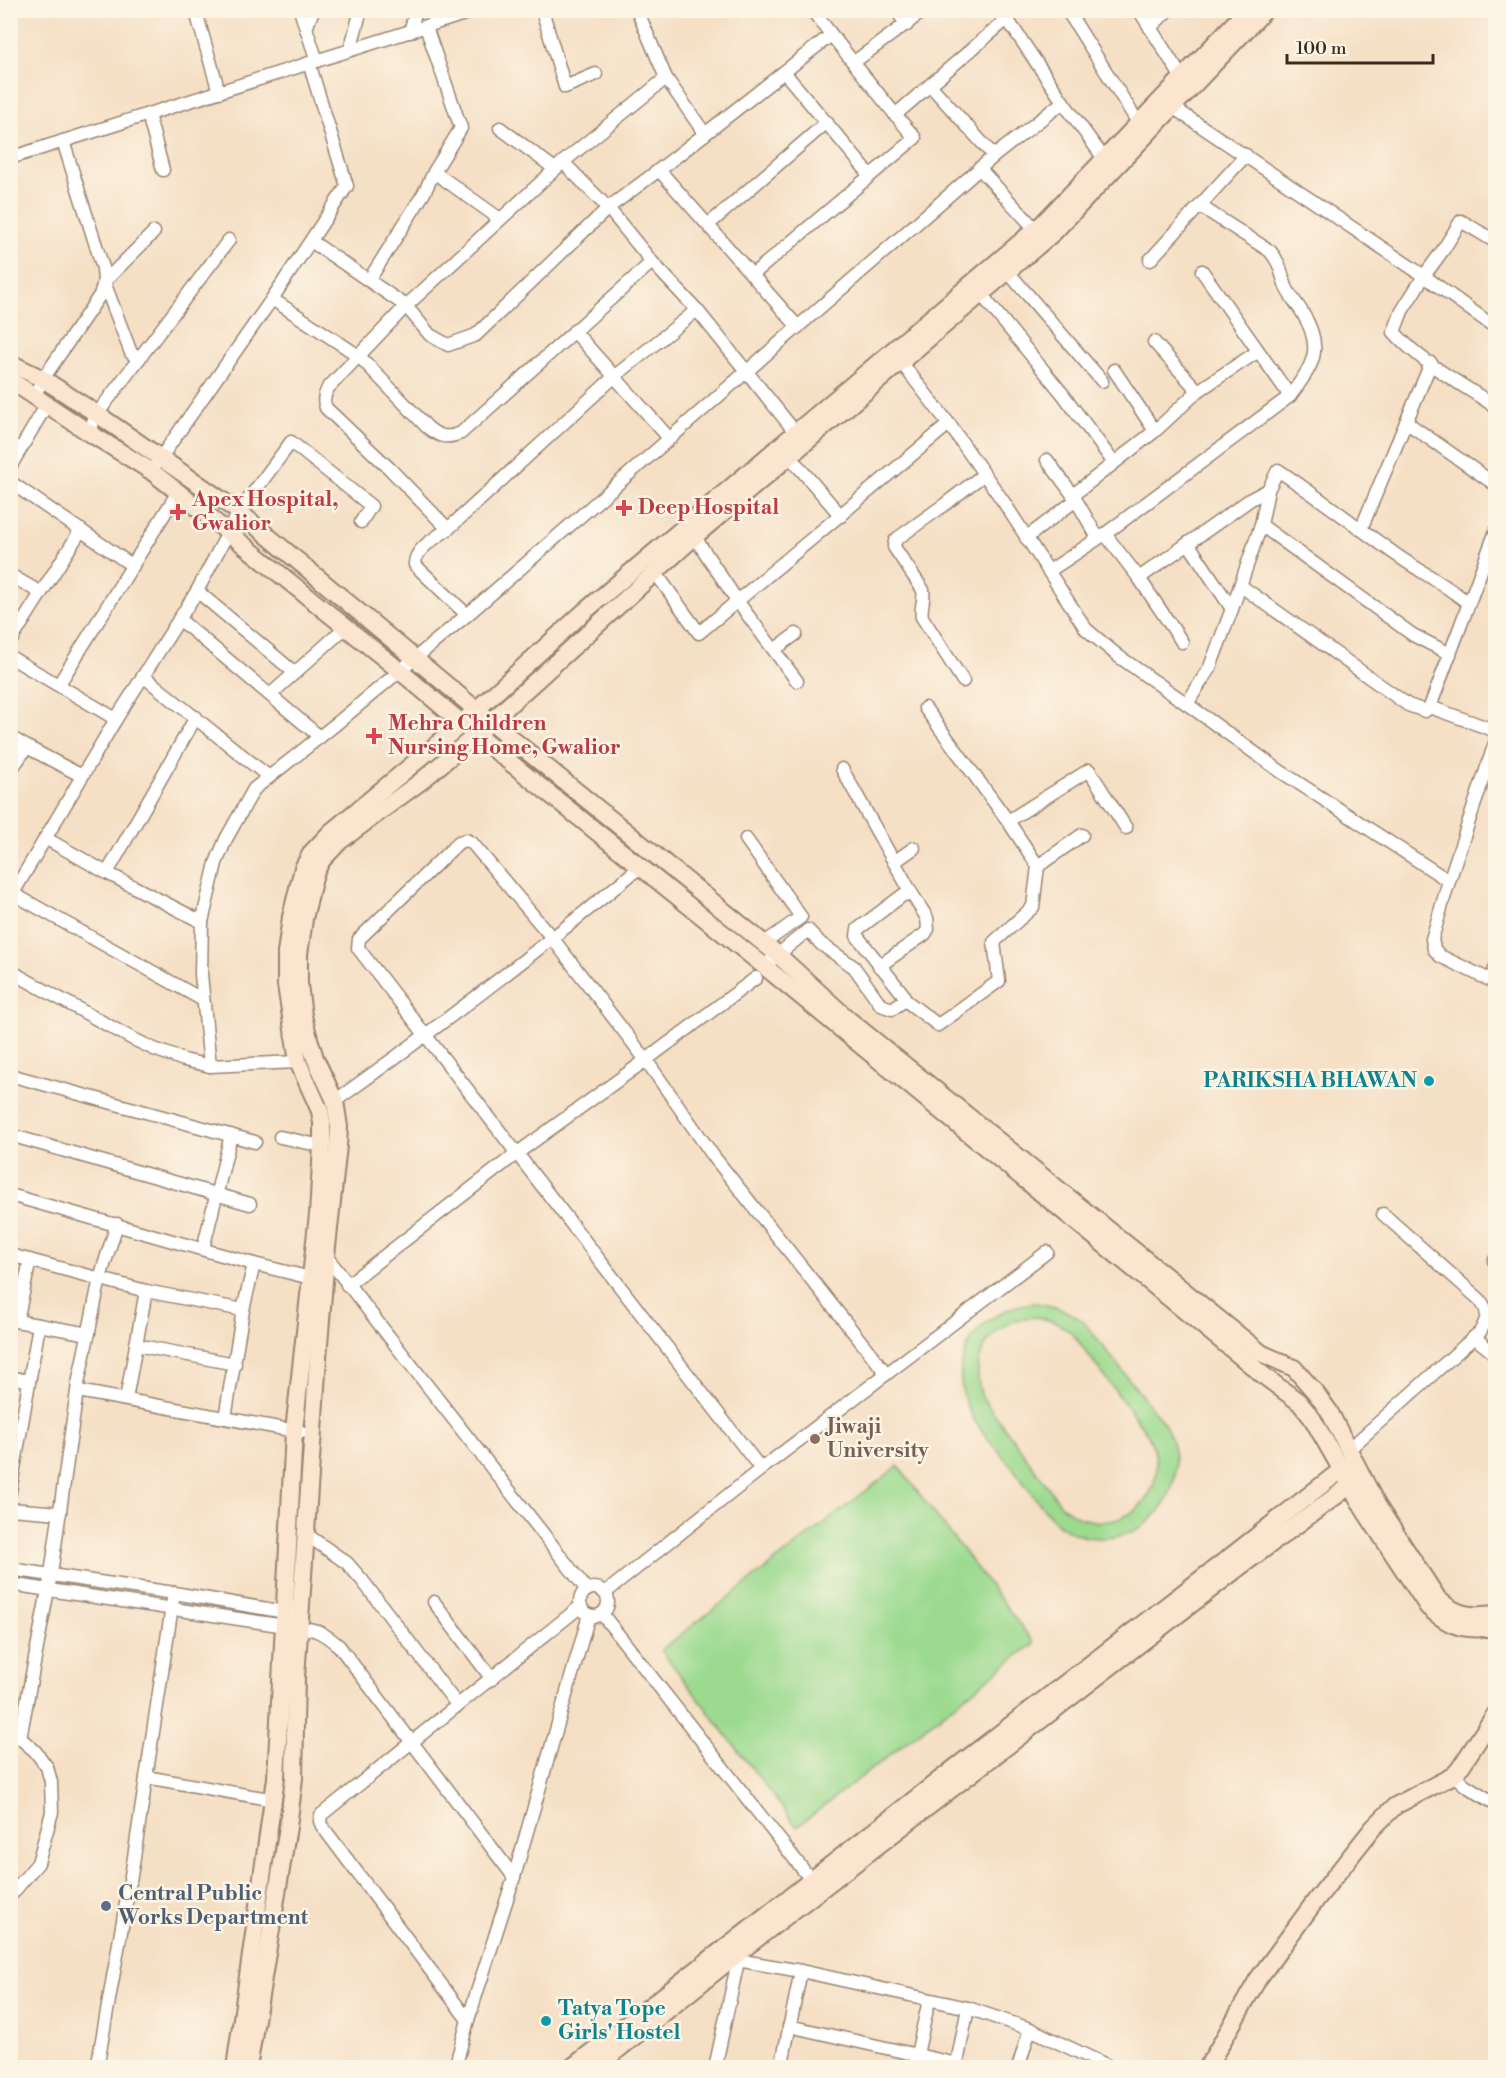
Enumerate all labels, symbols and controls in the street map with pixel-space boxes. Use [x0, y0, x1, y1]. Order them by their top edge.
scale bar [1287, 27, 1432, 65]
text: 100 m [1296, 37, 1347, 60]
place label: Apex Hospital, Gwalior [191, 487, 339, 537]
place label: Deep Hospital [638, 495, 779, 521]
marker: Deep Hospital [615, 499, 633, 517]
marker: Apex Hospital, Gwalior [169, 503, 187, 521]
place label: Mehra Children Nursing Home, Gwalior [388, 711, 621, 761]
marker: Mehra Children Nursing Home, Gwalior [365, 727, 383, 745]
place label: PARIKSHA BHAWAN [1203, 1068, 1417, 1094]
marker: PARIKSHA BHAWAN [1422, 1074, 1436, 1088]
place label: Jiwaji University [824, 1414, 929, 1464]
marker: Jiwaji University [808, 1432, 822, 1446]
place label: Central Public Works Department [117, 1881, 309, 1931]
marker: Central Public Works Department [99, 1899, 113, 1913]
place label: Tatya Tope Girls' Hostel [558, 1996, 681, 2046]
marker: Tatya Tope Girls' Hostel [539, 2014, 553, 2028]

